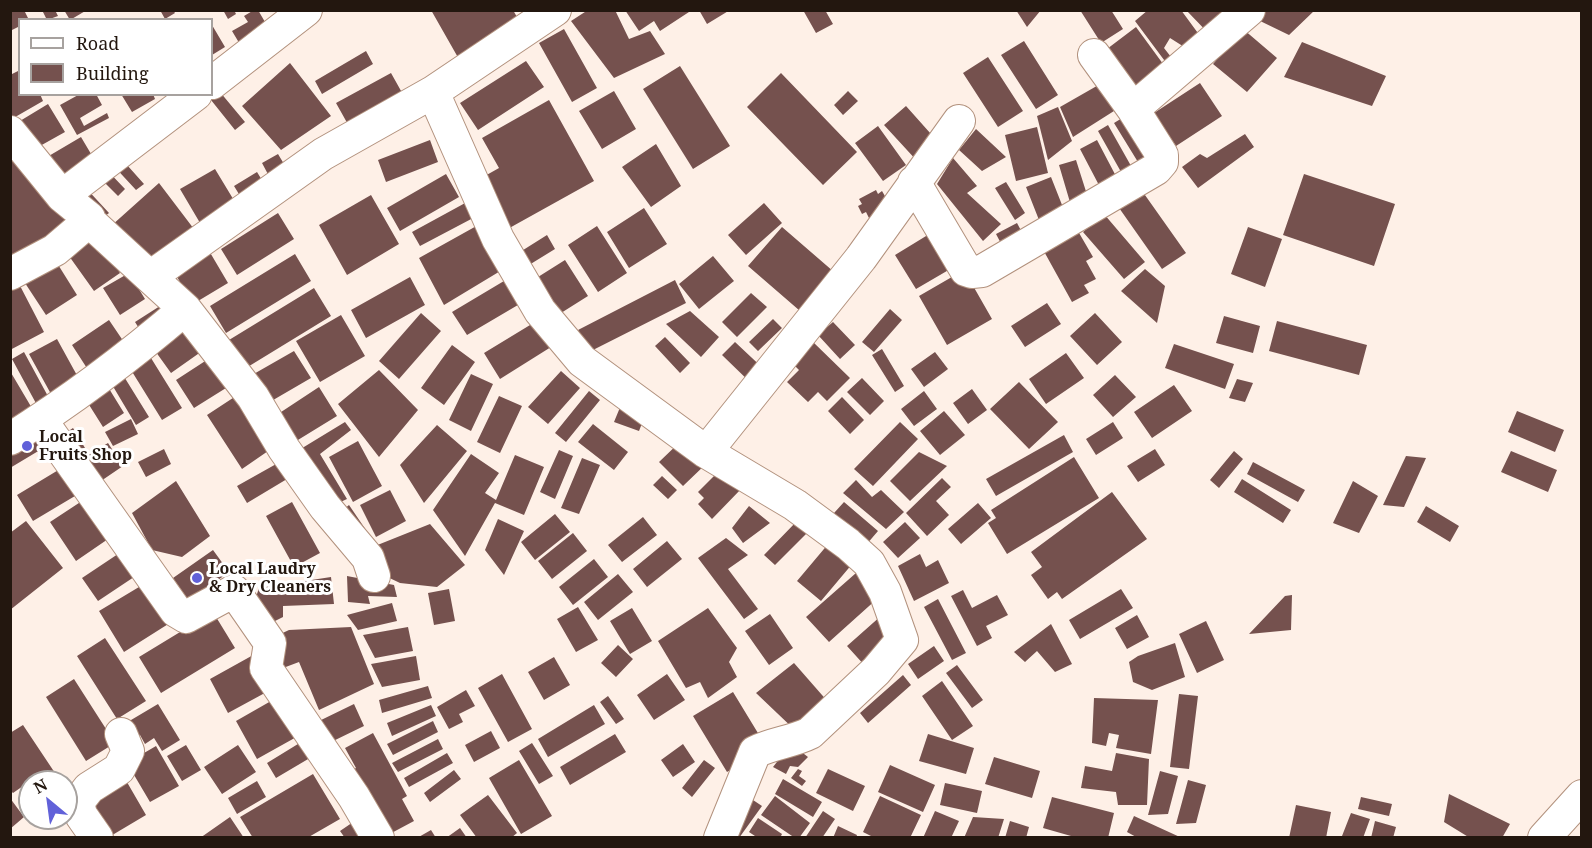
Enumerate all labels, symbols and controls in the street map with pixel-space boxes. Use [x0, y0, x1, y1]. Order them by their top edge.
legend [18, 18, 213, 96]
text: Road [76, 31, 119, 55]
text: Building [76, 61, 149, 85]
place label: Local Fruits Shop [39, 427, 132, 465]
marker: Local Fruits Shop [20, 439, 34, 453]
place label: Local Laudry & Dry Cleaners [209, 559, 331, 597]
marker: Local Laudry & Dry Cleaners [190, 571, 204, 585]
north arrow [18, 770, 78, 830]
text: N [29, 773, 51, 799]

